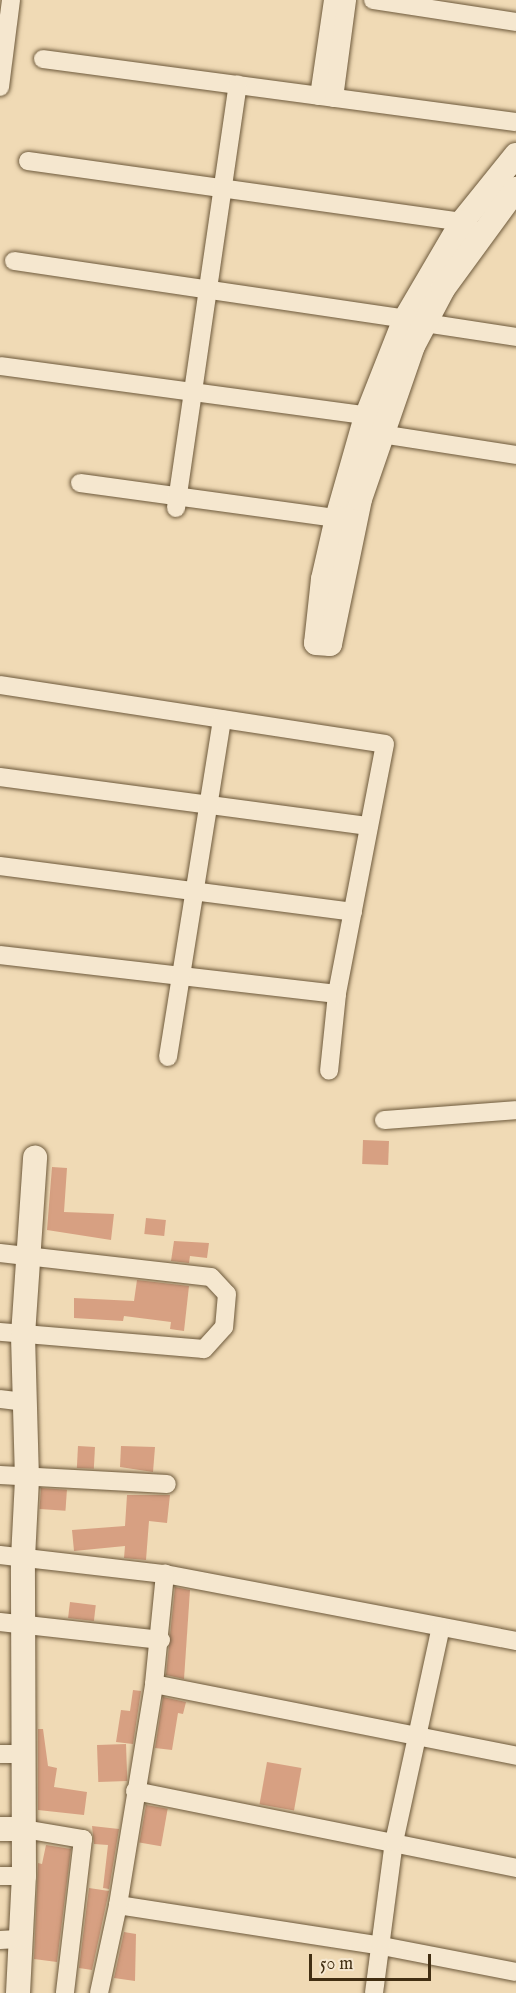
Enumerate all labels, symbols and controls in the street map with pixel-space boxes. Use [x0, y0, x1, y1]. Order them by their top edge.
scale bar [312, 1942, 434, 1980]
text: 50 m [320, 1953, 353, 1976]

